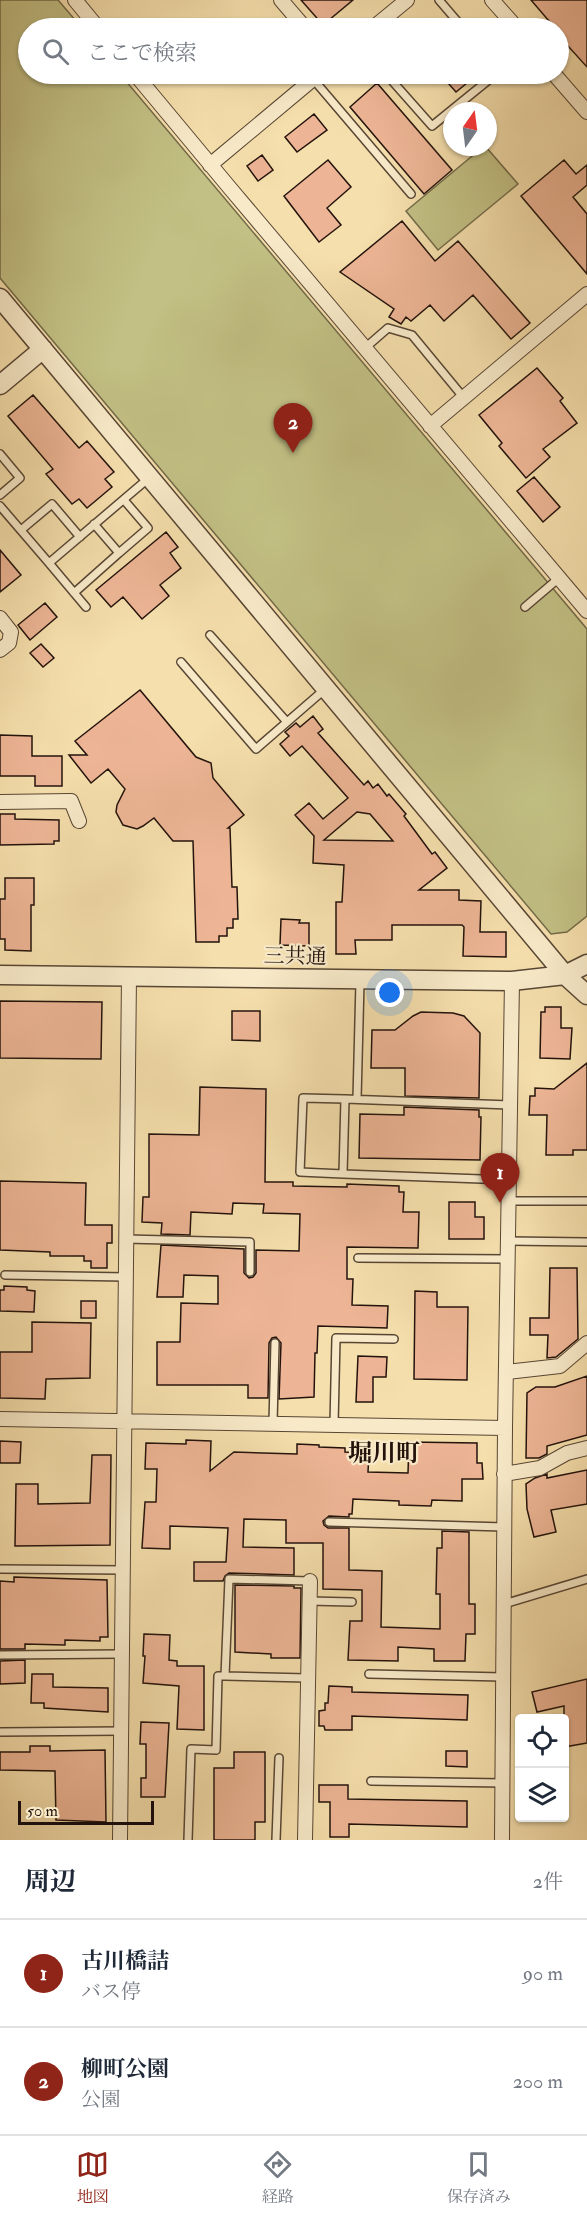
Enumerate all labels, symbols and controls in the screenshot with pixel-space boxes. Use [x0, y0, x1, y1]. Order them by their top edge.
search box [18, 18, 569, 84]
icon: search [39, 35, 72, 68]
text: ここで検索 [87, 39, 197, 67]
north arrow [443, 102, 497, 156]
pin: 2 [274, 404, 312, 453]
street label: 三共通 [263, 942, 327, 971]
your location [375, 978, 404, 1007]
pin: 1 [480, 1154, 520, 1203]
district label: 堀川町 [348, 1438, 420, 1469]
map controls [515, 1714, 569, 1822]
button: locate [515, 1714, 569, 1768]
button: layers [515, 1768, 569, 1822]
scale bar [18, 1798, 154, 1826]
text: 50 m [27, 1801, 58, 1821]
text: 周辺 [24, 1866, 76, 1898]
text: 2件 [533, 1869, 563, 1894]
text: 古川橋詰 [81, 1947, 169, 1975]
text: 1 [40, 1961, 47, 1986]
text: 90 m [523, 1961, 563, 1986]
text: バス停 [81, 1979, 141, 2004]
text: 柳町公園 [81, 2055, 169, 2083]
text: 2 [38, 2069, 49, 2094]
text: 200 m [513, 2069, 563, 2094]
text: 公園 [81, 2087, 121, 2112]
tab: 地図 [76, 2148, 109, 2207]
tab: 経路 [261, 2148, 294, 2207]
tab: 保存済み [447, 2148, 511, 2207]

